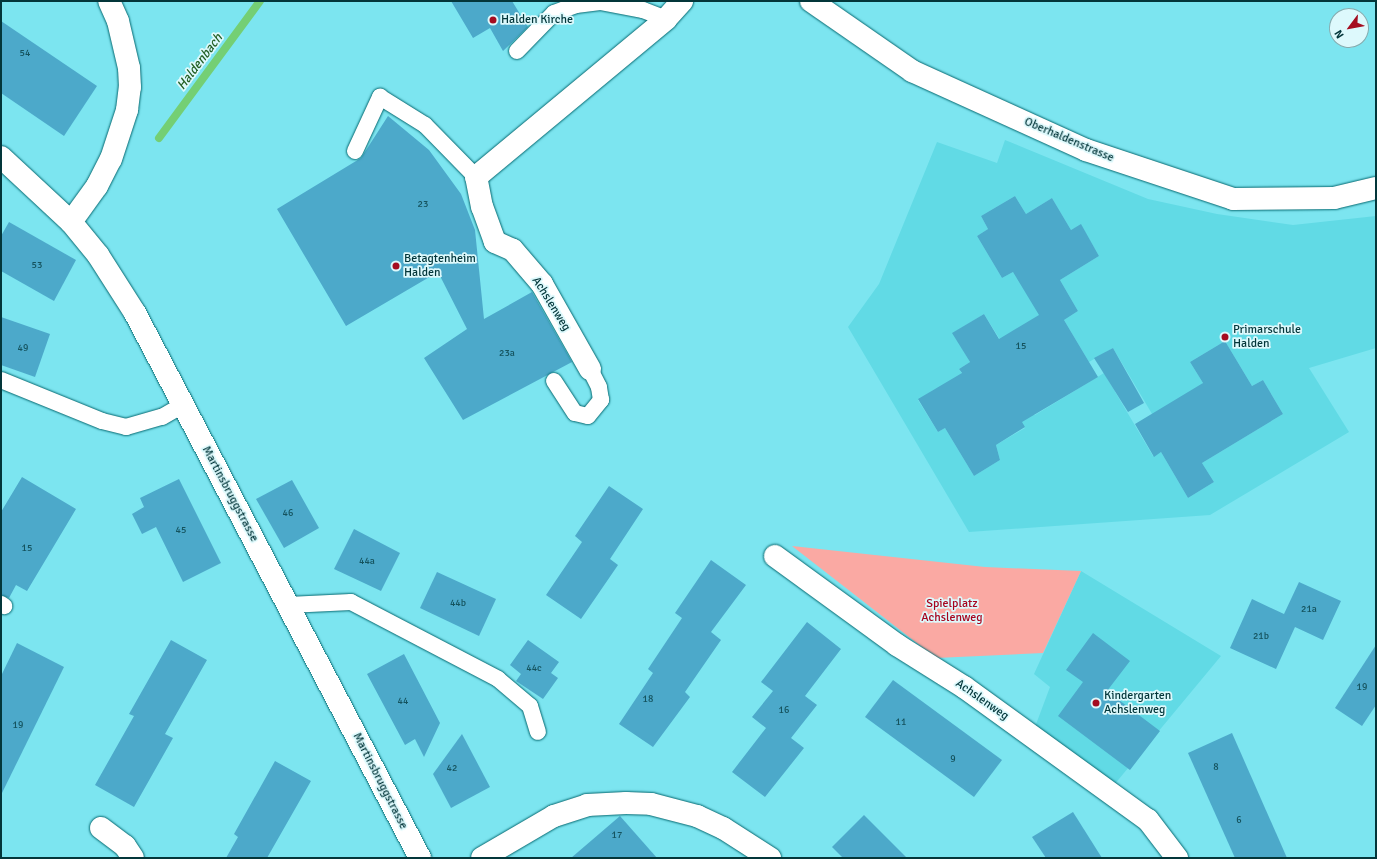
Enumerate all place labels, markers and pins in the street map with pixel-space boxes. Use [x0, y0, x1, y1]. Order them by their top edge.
place label: Halden Kirche [501, 13, 573, 27]
marker: Halden Kirche [488, 15, 498, 25]
place label: Betagtenheim Halden [404, 252, 476, 280]
marker: Betagtenheim Halden [391, 261, 401, 271]
place label: Primarschule Halden [1233, 323, 1301, 351]
marker: Primarschule Halden [1220, 332, 1230, 342]
place label: Kindergarten Achslenweg [1104, 689, 1171, 717]
marker: Kindergarten Achslenweg [1091, 698, 1101, 708]

